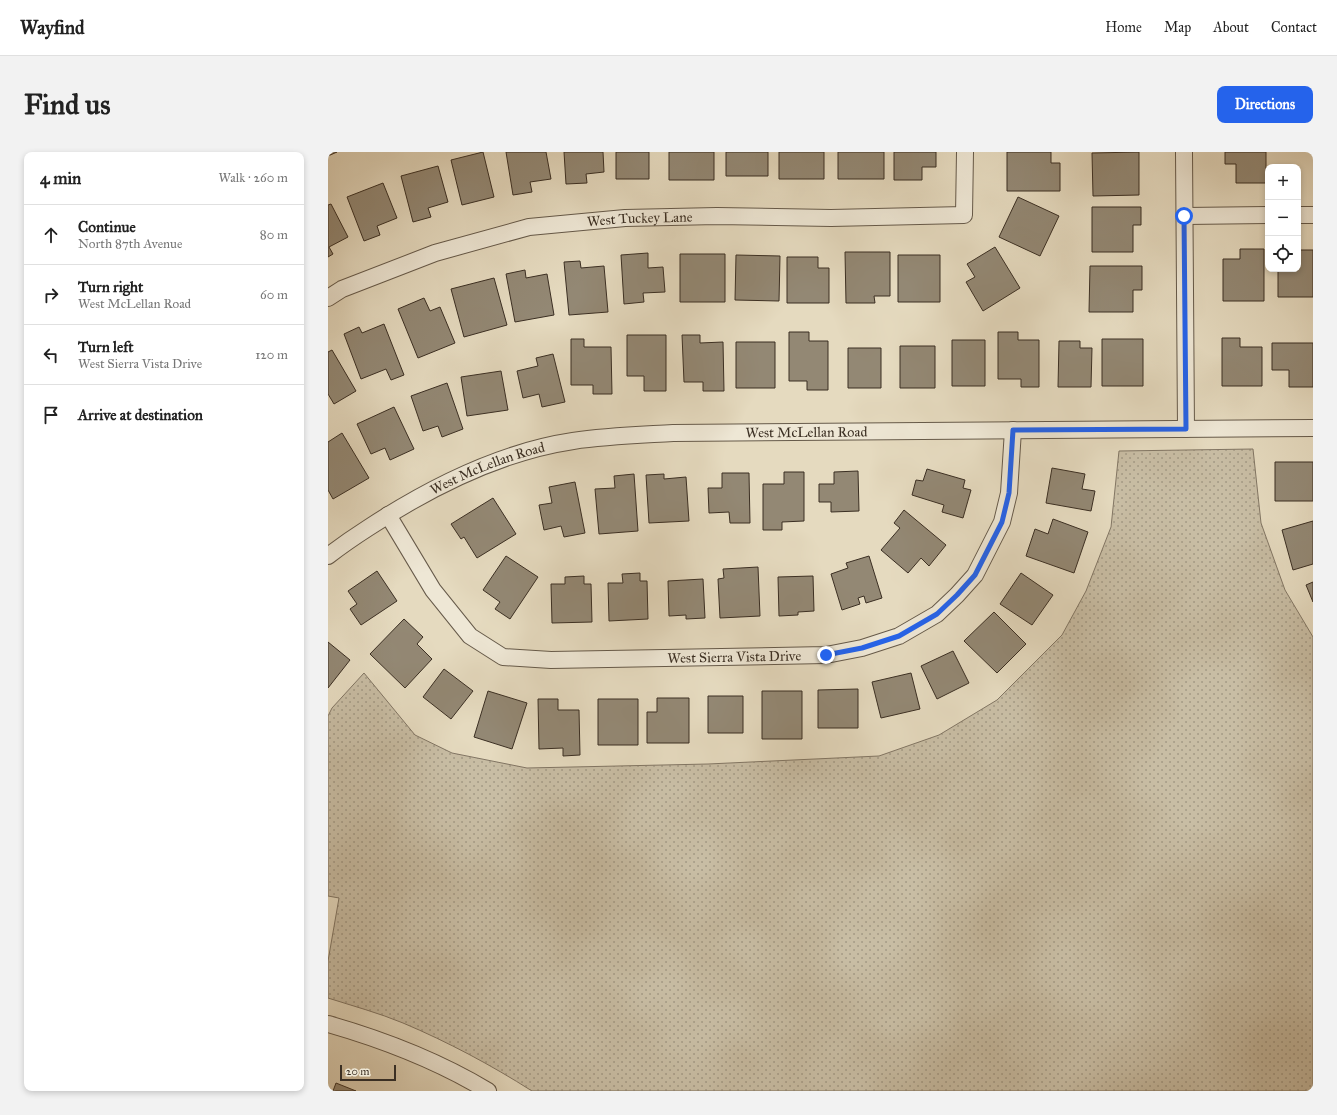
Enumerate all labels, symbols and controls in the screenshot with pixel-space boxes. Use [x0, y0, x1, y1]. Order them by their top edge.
text: Wayfind [20, 16, 85, 39]
text: Home [1105, 19, 1142, 36]
text: Map [1164, 19, 1191, 36]
text: About [1213, 19, 1249, 36]
text: Contact [1271, 19, 1317, 36]
button: Directions [1217, 86, 1313, 123]
text: Find us [24, 87, 110, 122]
map controls [1265, 164, 1301, 272]
button: + [1265, 164, 1301, 200]
text: 4 min [40, 168, 81, 189]
text: Walk · 260 m [218, 170, 288, 186]
button: − [1265, 200, 1301, 236]
route start [1175, 207, 1193, 225]
street label: West Tuckey Lane [586, 209, 693, 231]
text: Continue [78, 218, 136, 236]
icon: ahead [40, 224, 62, 246]
text: 80 m [260, 227, 288, 243]
text: North 87th Avenue [78, 236, 182, 252]
button: locate [1265, 236, 1301, 272]
text: Turn right [78, 278, 143, 296]
icon: right [40, 284, 62, 306]
text: 60 m [260, 287, 288, 303]
text: West McLellan Road [78, 296, 191, 312]
text: Turn left [78, 338, 134, 356]
icon: left [40, 344, 62, 366]
text: 120 m [255, 347, 288, 363]
text: West Sierra Vista Drive [78, 356, 202, 372]
icon: arrive [40, 404, 62, 426]
text: Arrive at destination [78, 406, 203, 424]
street label: West McLellan Road [745, 423, 867, 441]
street label: West McLellan Road [427, 439, 546, 499]
route end [817, 646, 835, 664]
street label: West Sierra Vista Drive [667, 647, 801, 667]
scale bar [340, 1063, 396, 1082]
text: 20 m [346, 1065, 369, 1078]

